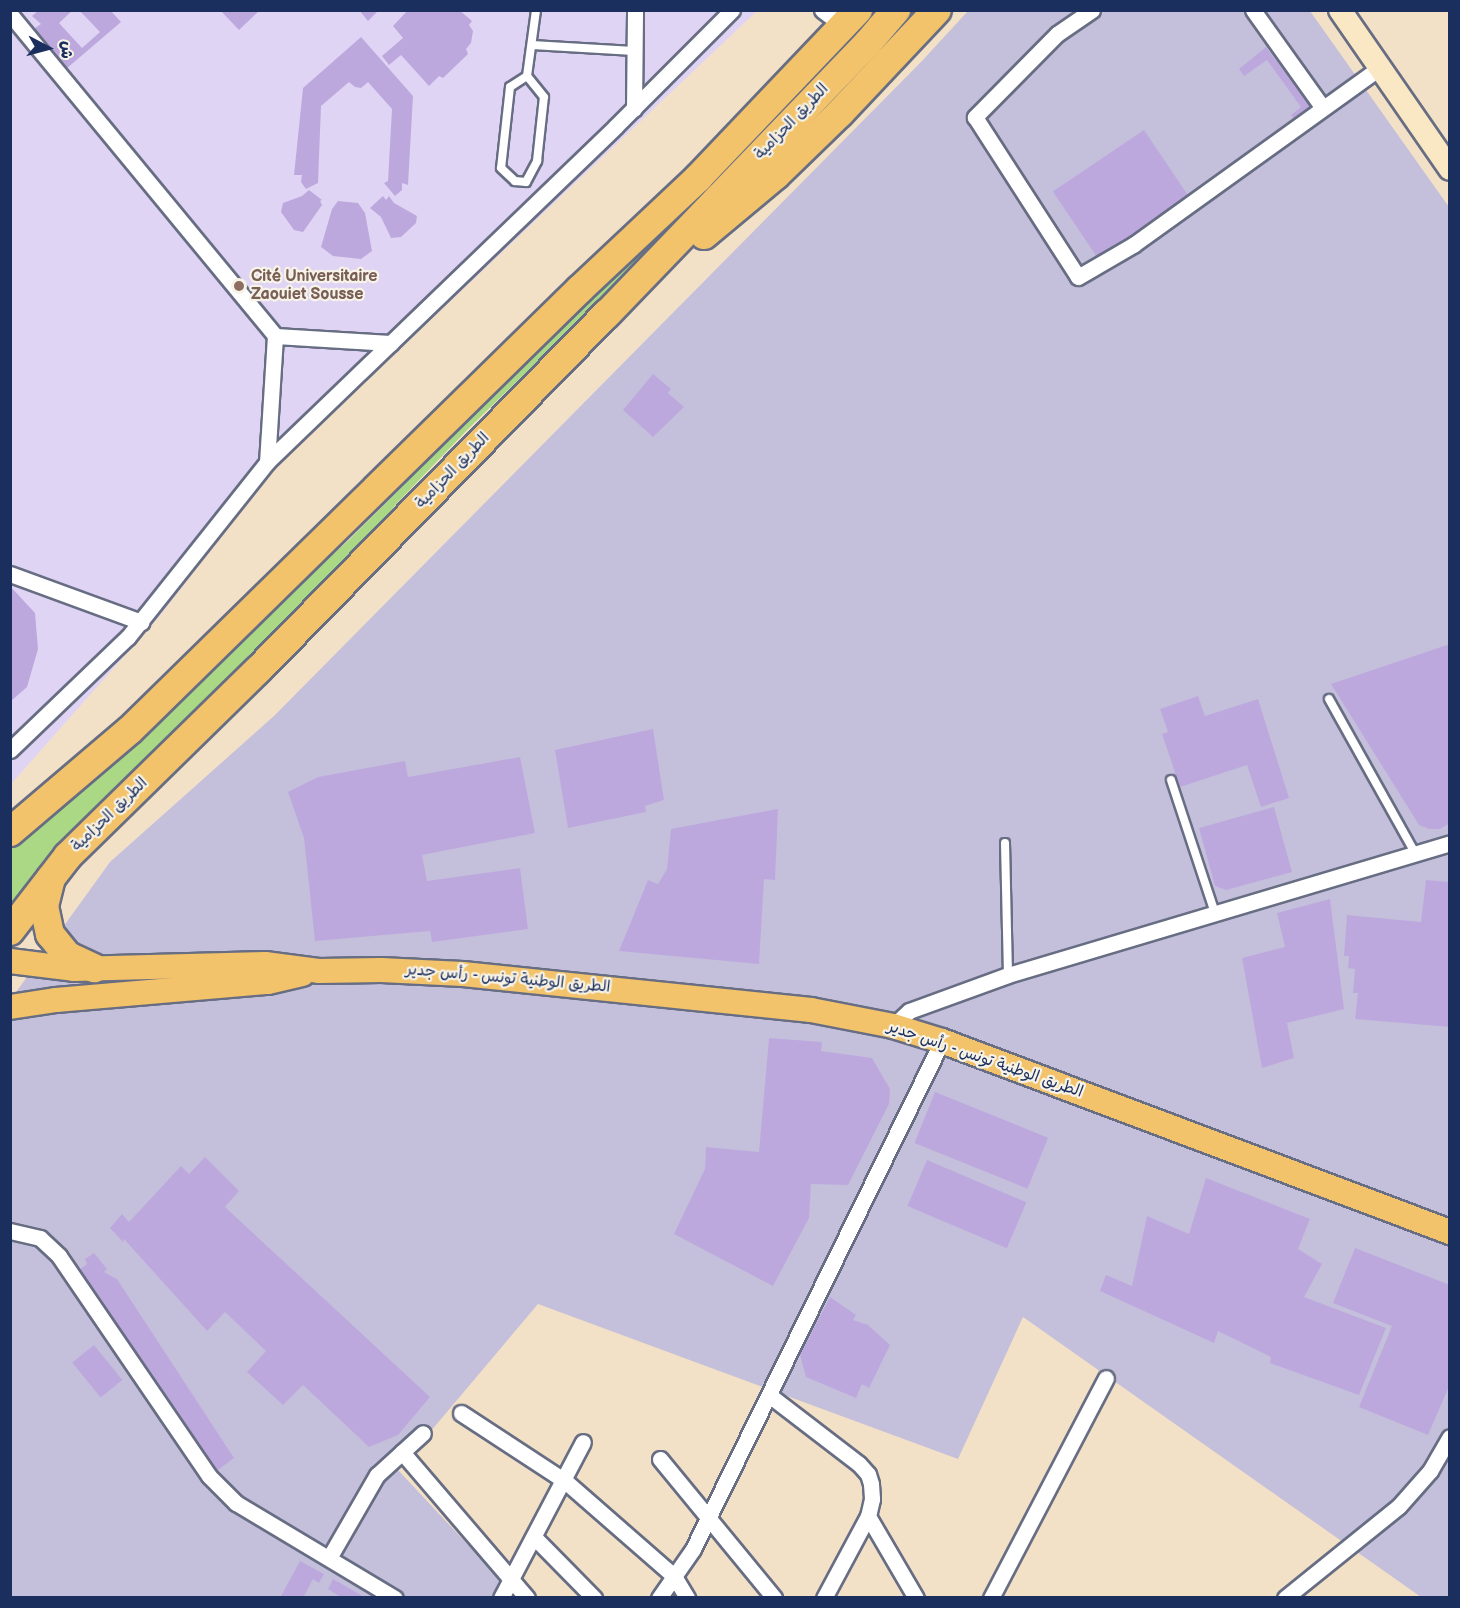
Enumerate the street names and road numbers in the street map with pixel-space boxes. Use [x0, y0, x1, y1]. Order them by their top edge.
street label: الطريق الحزامية [751, 80, 833, 164]
street label: الطريق الحزامية [412, 429, 494, 513]
street label: الطريق الحزامية [68, 774, 152, 856]
street label: الطريق الوطنية تونس - رأس جدير [404, 960, 612, 998]
street label: الطريق الوطنية تونس - رأس جدير [884, 1017, 1086, 1103]

